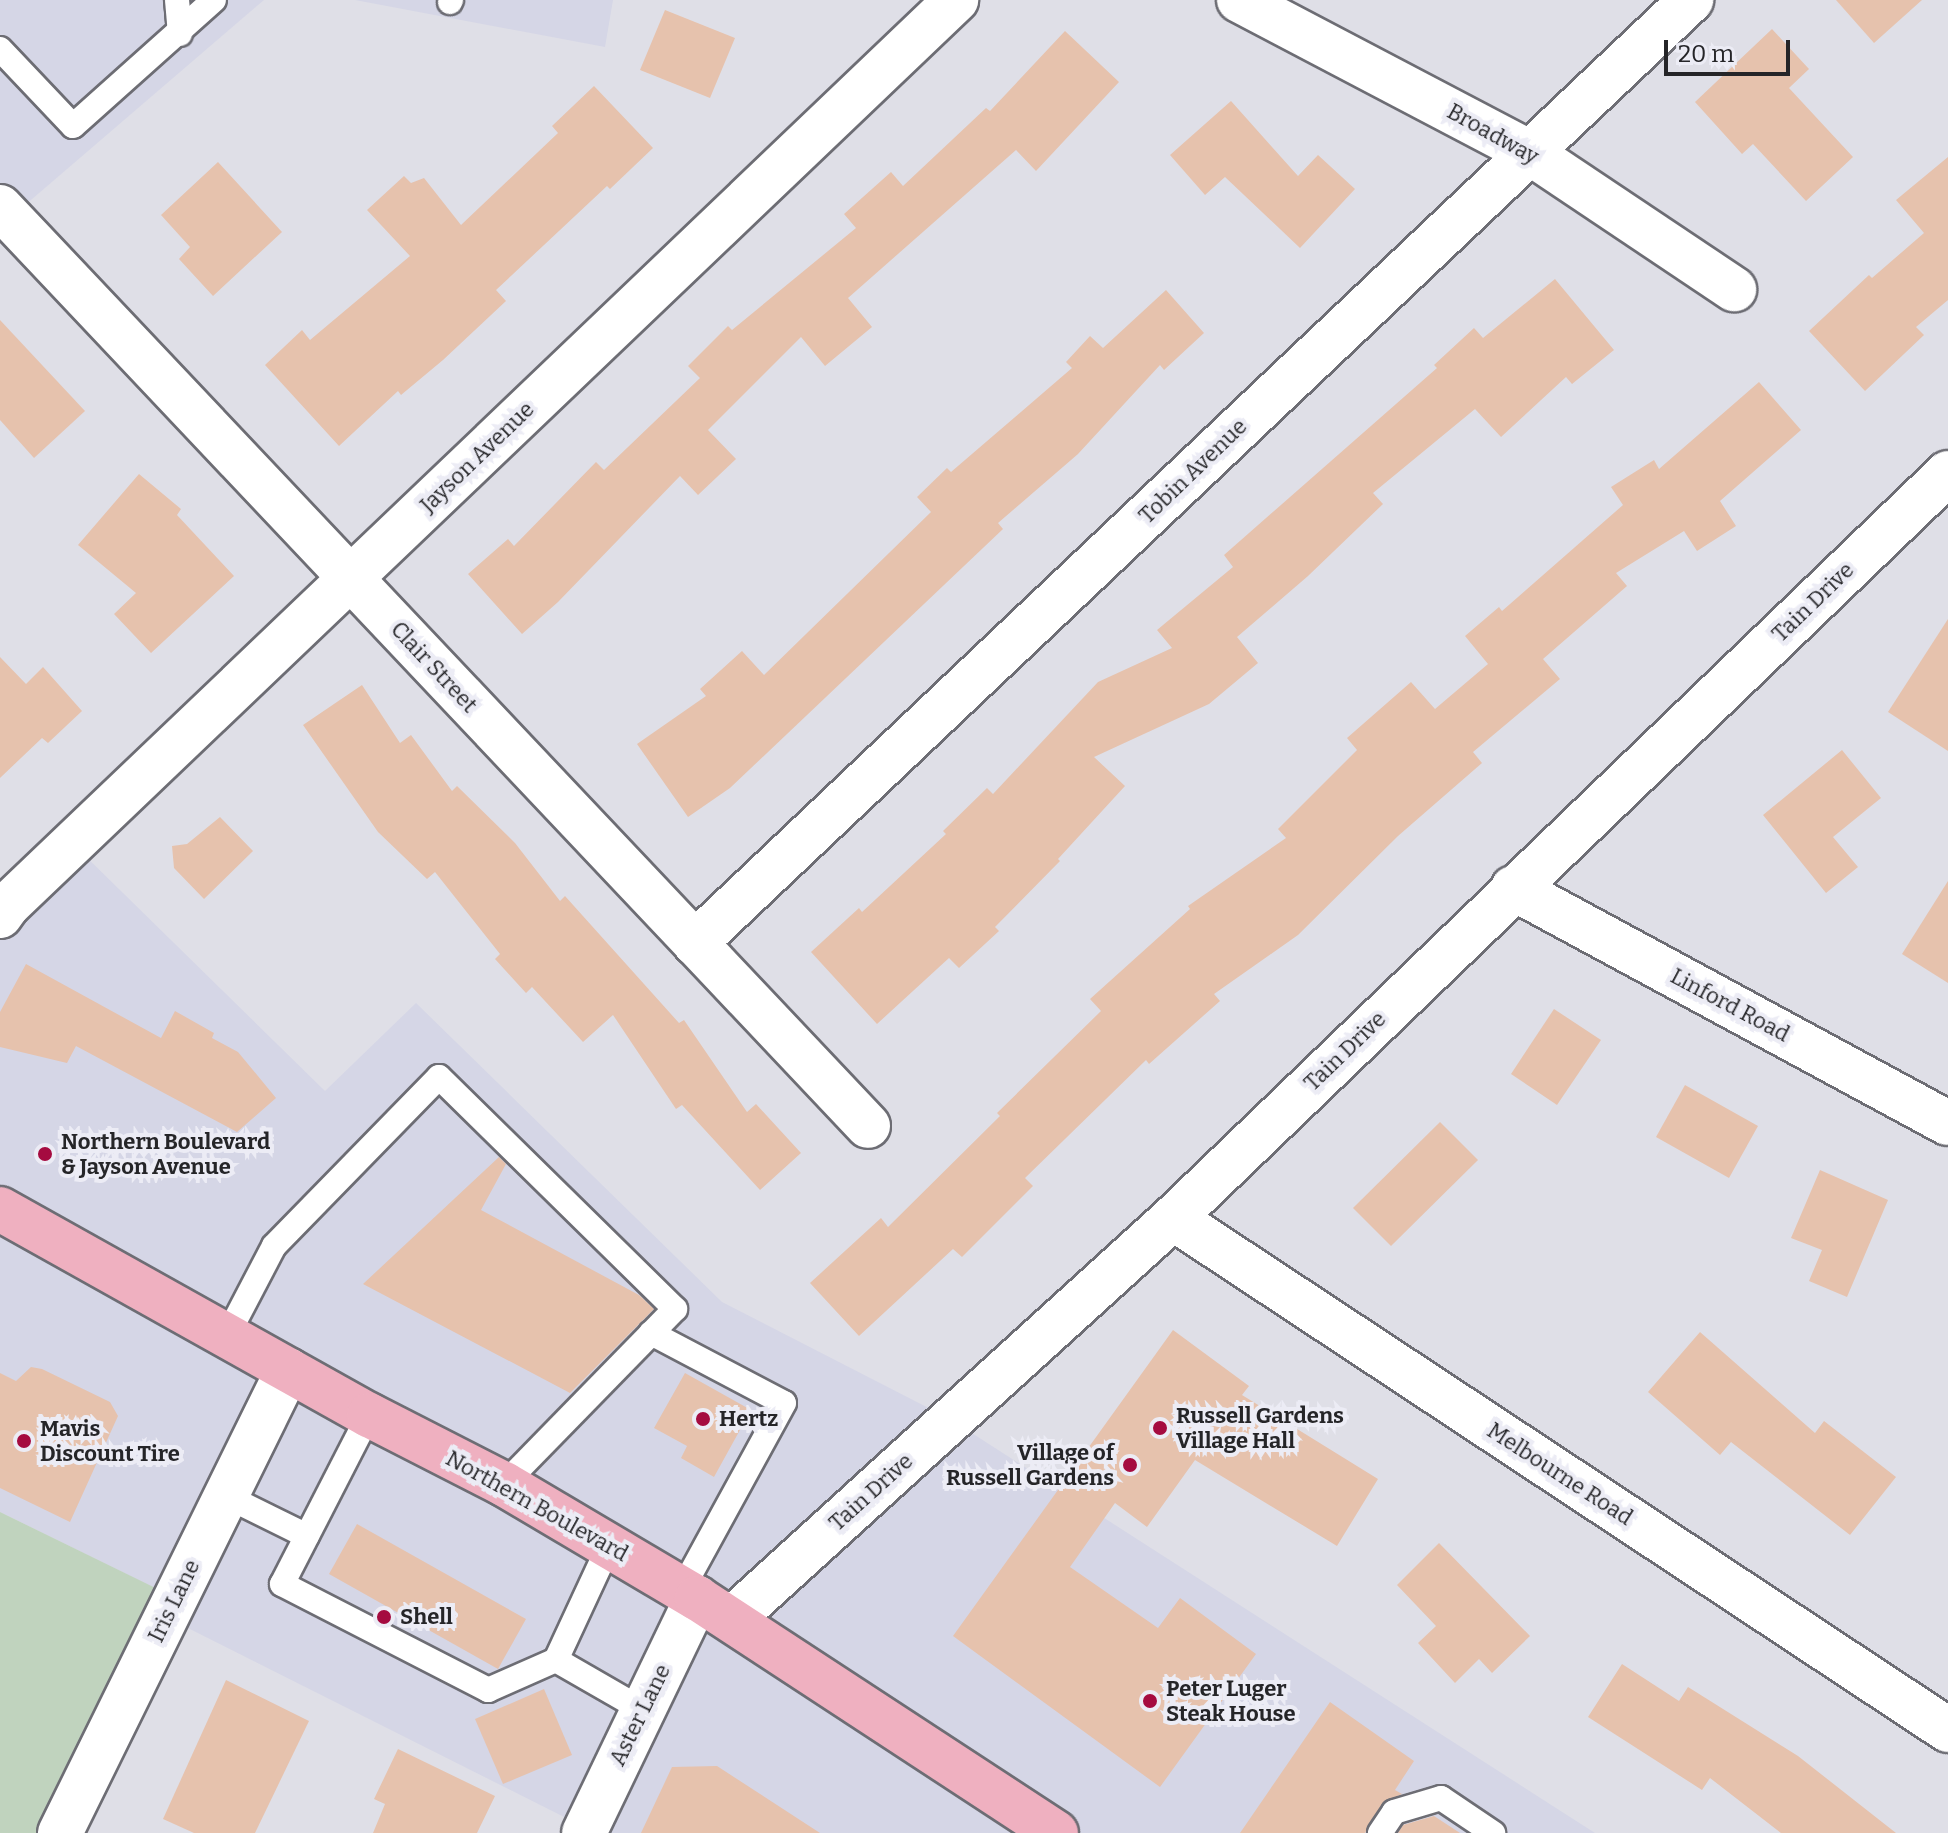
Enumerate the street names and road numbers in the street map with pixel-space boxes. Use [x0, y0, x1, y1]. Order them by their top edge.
street label: Broadway [1443, 98, 1543, 170]
street label: Jayson Avenue [415, 396, 539, 518]
street label: Tobin Avenue [1134, 413, 1252, 529]
street label: Tain Drive [1767, 557, 1859, 647]
street label: Clair Street [385, 616, 483, 718]
street label: Linford Road [1666, 963, 1794, 1047]
street label: Tain Drive [1299, 1006, 1391, 1096]
street label: Melbourne Road [1482, 1417, 1638, 1531]
street label: Northern Boulevard [441, 1445, 633, 1567]
street label: Tain Drive [824, 1448, 918, 1536]
street label: Iris Lane [143, 1555, 205, 1647]
street label: Aster Lane [604, 1660, 676, 1770]

